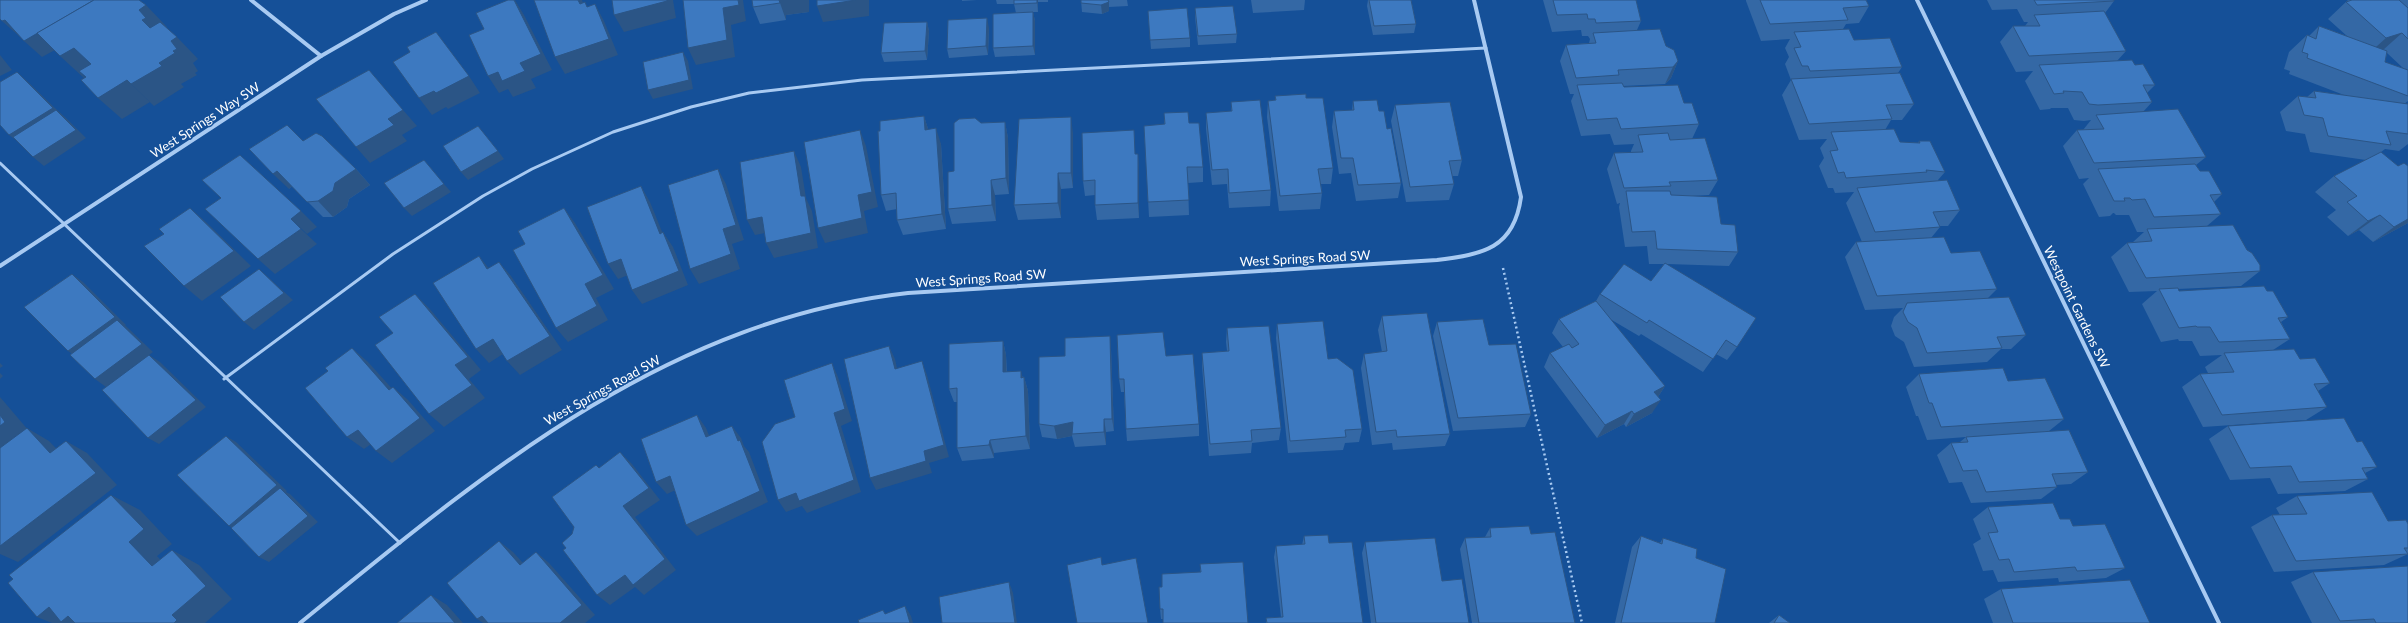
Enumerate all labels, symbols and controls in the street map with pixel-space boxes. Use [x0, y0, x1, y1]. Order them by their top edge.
street label: West Springs Way SW [147, 78, 263, 161]
street label: Westpoint Gardens SW [2040, 243, 2114, 371]
street label: West Springs Road SW [1239, 247, 1371, 269]
street label: West Springs Road SW [915, 265, 1047, 291]
street label: West Springs Road SW [541, 351, 664, 429]

